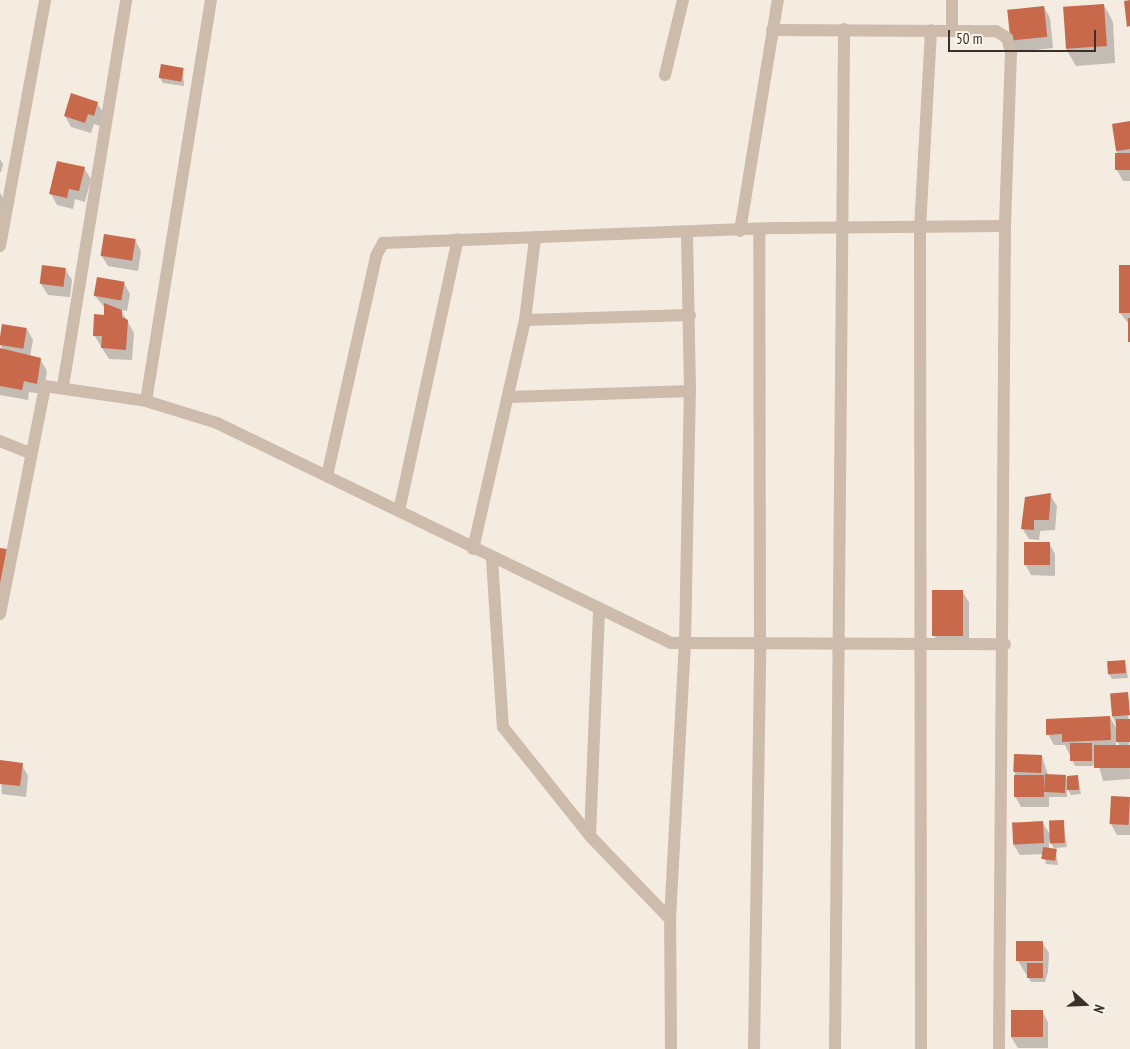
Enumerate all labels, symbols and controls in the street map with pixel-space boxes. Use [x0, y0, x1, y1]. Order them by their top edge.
scale bar [950, 20, 1098, 52]
text: 50 m [956, 29, 982, 48]
north arrow [1060, 979, 1110, 1029]
text: N [1089, 1002, 1109, 1016]

